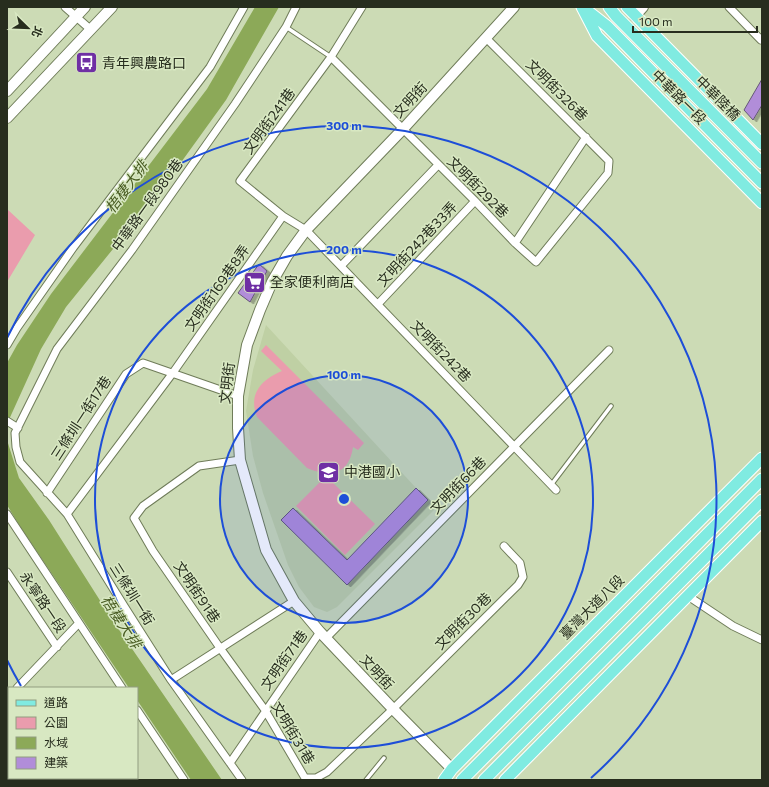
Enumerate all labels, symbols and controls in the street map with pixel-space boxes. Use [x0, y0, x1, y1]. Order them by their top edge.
north arrow [8, 8, 48, 48]
scale bar [633, 8, 757, 34]
text: 100 m [639, 14, 673, 28]
text: 北 [30, 25, 46, 40]
bus stop icon: 青年興農路口 [74, 50, 100, 76]
place label: 青年興農路口 [102, 54, 186, 71]
street label: 文明街326巷 [523, 55, 592, 124]
street label: 中華路一段 [649, 66, 710, 127]
street label: 中華陸橋 [693, 72, 744, 123]
street label: 文明街 [389, 79, 430, 121]
street label: 文明街241巷 [239, 84, 298, 157]
text: 300 m [326, 118, 362, 132]
street label: 文明街292巷 [444, 152, 513, 221]
water label: 梧棲大排 [101, 155, 153, 216]
street label: 中華路一段980巷 [107, 155, 186, 254]
street label: 文明街242巷33弄 [373, 198, 460, 289]
street label: 文明街169巷8弄 [181, 241, 253, 334]
text: 200 m [326, 242, 362, 256]
supermarket icon: 全家便利商店 [241, 269, 267, 295]
place label: 全家便利商店 [270, 273, 354, 290]
street label: 文明街242巷 [408, 316, 475, 385]
street label: 文明街 [216, 361, 237, 405]
text: 100 m [327, 367, 361, 381]
street label: 三條圳一街17巷 [47, 372, 114, 463]
street label: 文明街66巷 [426, 452, 489, 517]
school or university icon: 中港國小 [316, 459, 342, 485]
place label: 中港國小 [344, 463, 400, 480]
centre of rings [337, 492, 351, 506]
street label: 文明街91巷 [171, 558, 224, 626]
street label: 三條圳一街 [107, 560, 158, 628]
street label: 永寧路一段 [17, 568, 70, 635]
street label: 臺灣大道八段 [556, 571, 627, 642]
street label: 文明街30巷 [431, 589, 495, 653]
water label: 梧棲大排 [98, 591, 147, 653]
street label: 文明街71巷 [257, 626, 310, 693]
street label: 文明街 [357, 651, 398, 693]
legend [8, 687, 138, 779]
text: 道路 [44, 695, 68, 709]
street label: 文明街31巷 [268, 698, 319, 767]
text: 公園 [44, 715, 68, 729]
text: 水域 [44, 735, 68, 749]
text: 建築 [44, 755, 68, 769]

